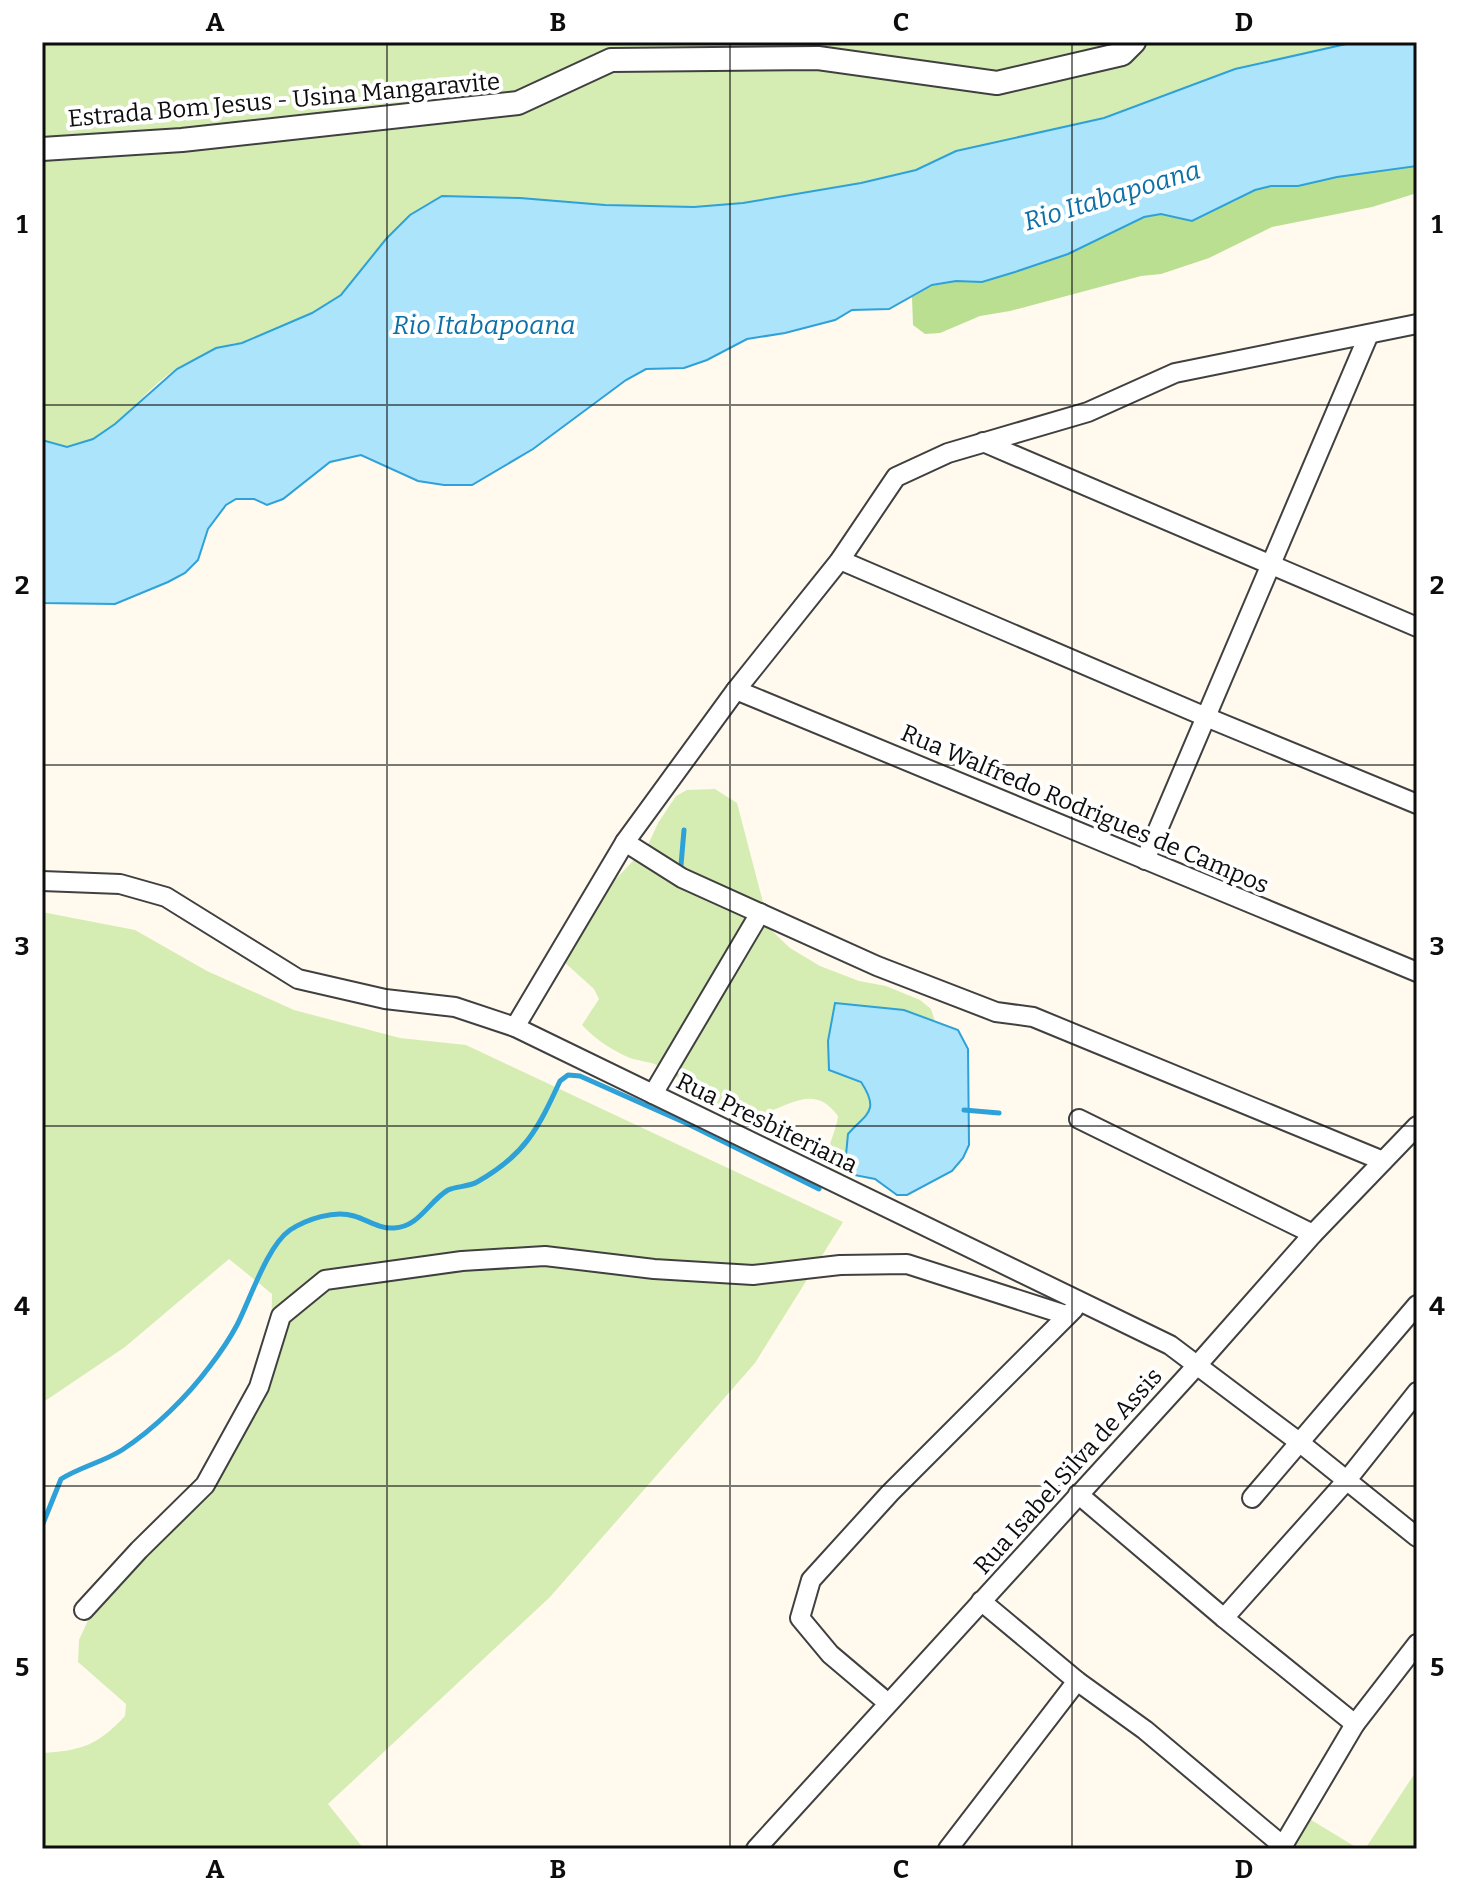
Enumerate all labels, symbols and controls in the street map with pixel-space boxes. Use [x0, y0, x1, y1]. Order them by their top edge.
text: A [206, 7, 225, 38]
text: B [550, 7, 566, 38]
text: C [893, 7, 909, 38]
text: D [1235, 7, 1253, 38]
street label: Estrada Bom Jesus - Usina Mangaravite [67, 67, 501, 133]
water label: Rio Itabapoana [1020, 154, 1204, 238]
text: 1 [16, 209, 28, 240]
text: 1 [1431, 209, 1443, 240]
water label: Rio Itabapoana [393, 310, 575, 341]
text: 2 [15, 570, 29, 601]
text: 2 [1430, 570, 1444, 601]
street label: Rua Walfredo Rodrigues de Campos [897, 719, 1273, 899]
text: 3 [15, 931, 29, 962]
text: 3 [1430, 931, 1444, 962]
street label: Rua Presbiteriana [672, 1067, 862, 1179]
text: 4 [14, 1291, 30, 1322]
text: 4 [1429, 1291, 1445, 1322]
street label: Rua Isabel Silva de Assis [968, 1362, 1168, 1580]
text: 5 [15, 1652, 29, 1683]
text: 5 [1430, 1652, 1444, 1683]
text: A [206, 1854, 225, 1885]
text: B [550, 1854, 566, 1885]
text: C [893, 1854, 909, 1885]
text: D [1235, 1854, 1253, 1885]

